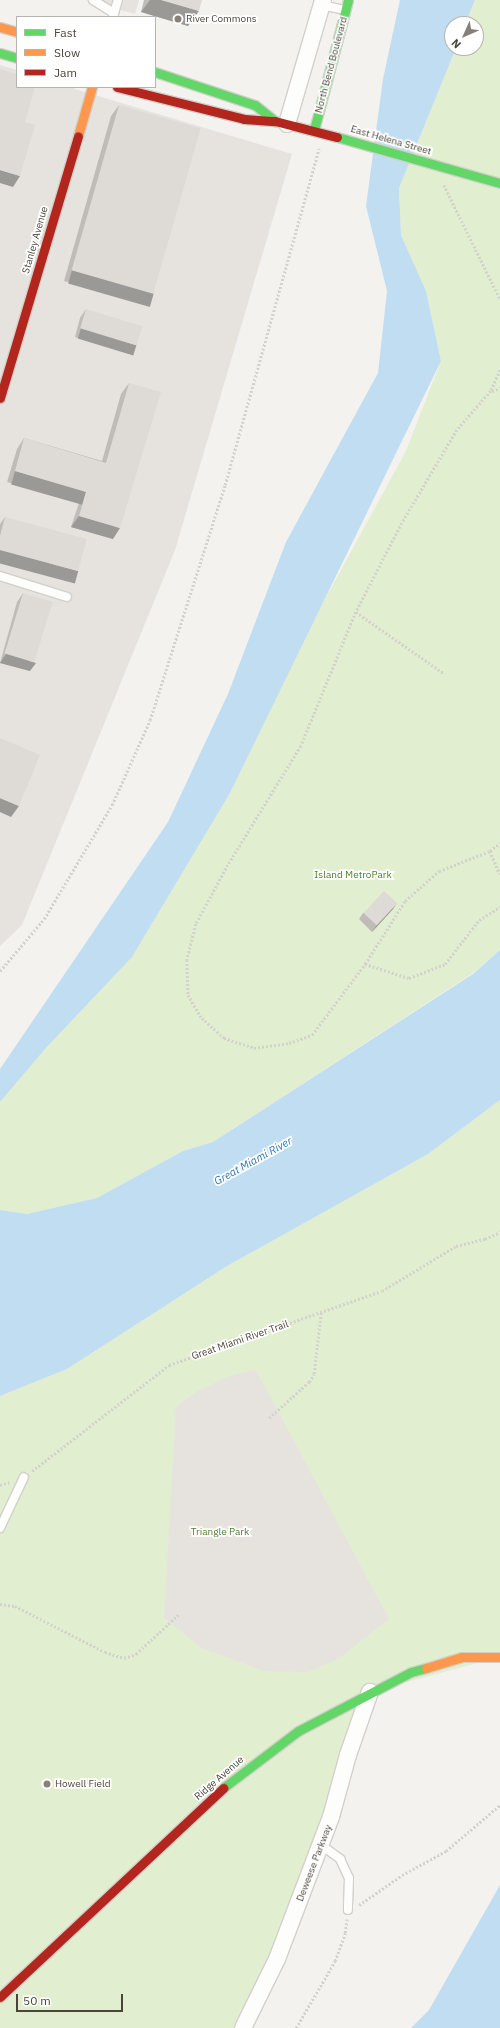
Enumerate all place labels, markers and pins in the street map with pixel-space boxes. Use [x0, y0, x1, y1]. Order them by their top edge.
place label: River Commons [186, 13, 257, 25]
marker: River Commons [173, 14, 183, 24]
place label: Howell Field [55, 1778, 111, 1790]
marker: Howell Field [42, 1779, 52, 1789]

